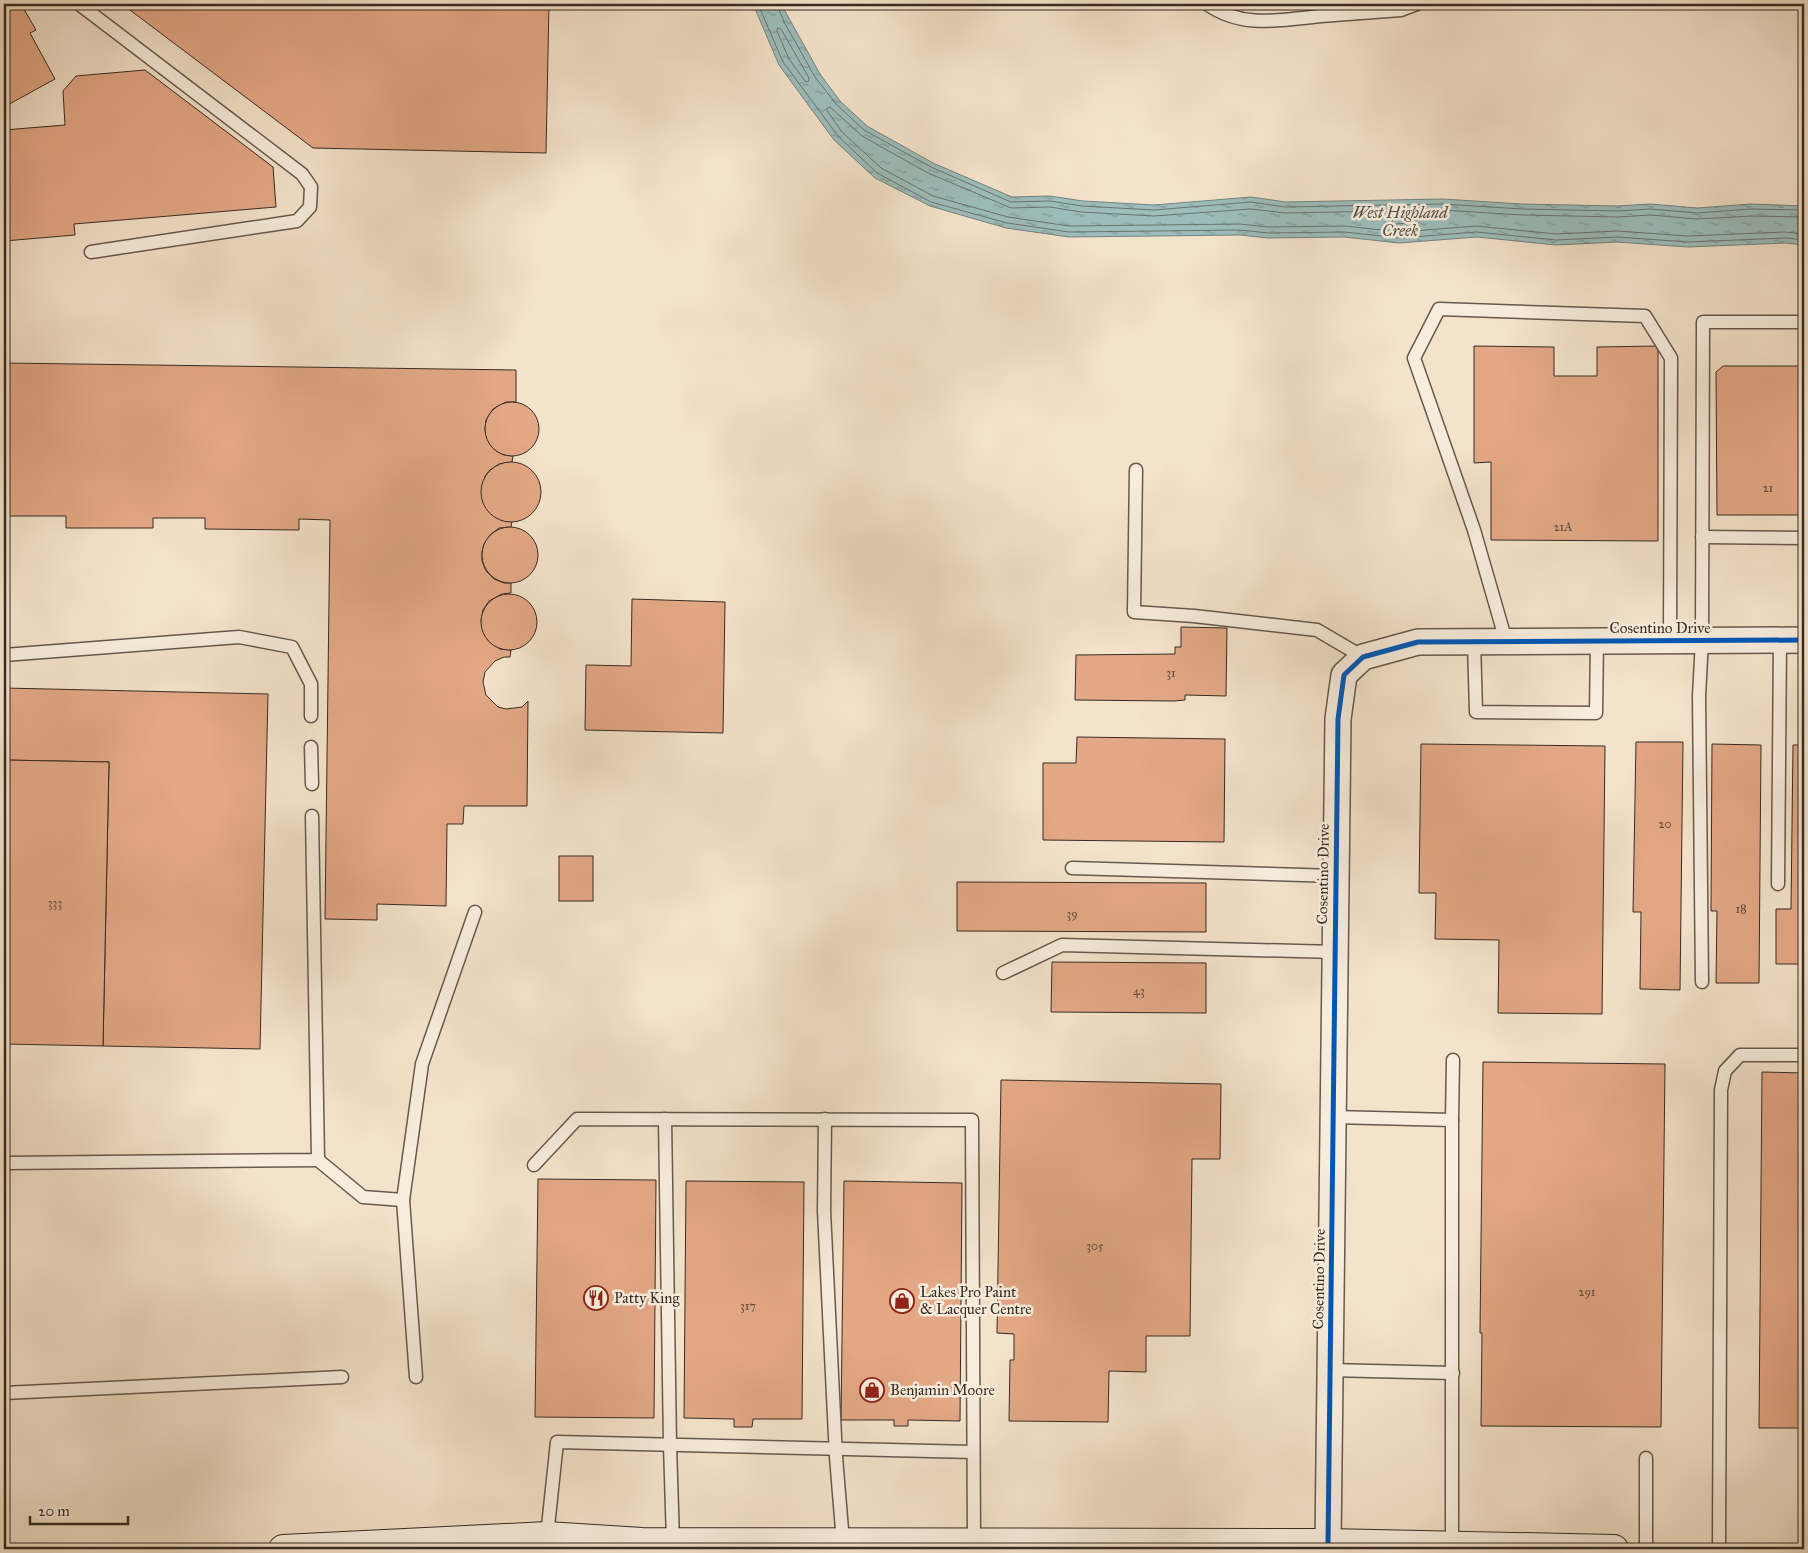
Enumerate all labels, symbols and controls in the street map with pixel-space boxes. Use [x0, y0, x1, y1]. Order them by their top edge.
water label: West Highland Creek [1353, 203, 1449, 240]
house number: 21 [1763, 481, 1774, 495]
house number: 21A [1554, 520, 1572, 534]
street label: Cosentino Drive [1610, 619, 1710, 637]
house number: 31 [1166, 666, 1176, 680]
house number: 20 [1659, 817, 1671, 831]
street label: Cosentino Drive [1313, 823, 1333, 925]
house number: 333 [48, 896, 62, 910]
house number: 18 [1735, 902, 1747, 916]
house number: 39 [1066, 907, 1078, 921]
house number: 43 [1133, 984, 1145, 998]
street label: Cosentino Drive [1309, 1228, 1329, 1330]
house number: 305 [1086, 1239, 1104, 1253]
place label: Lakes Pro Paint & Lacquer Centre [920, 1283, 1032, 1319]
restaurant icon: Patty King [583, 1285, 609, 1311]
house number: 291 [1578, 1285, 1596, 1299]
shop icon: Lakes Pro Paint & Lacquer Centre [889, 1288, 915, 1314]
place label: Patty King [614, 1289, 680, 1307]
house number: 317 [740, 1299, 756, 1313]
shop icon: Benjamin Moore [859, 1377, 885, 1403]
place label: Benjamin Moore [890, 1381, 995, 1399]
scale bar [30, 1493, 128, 1525]
text: 20 m [38, 1502, 70, 1520]

